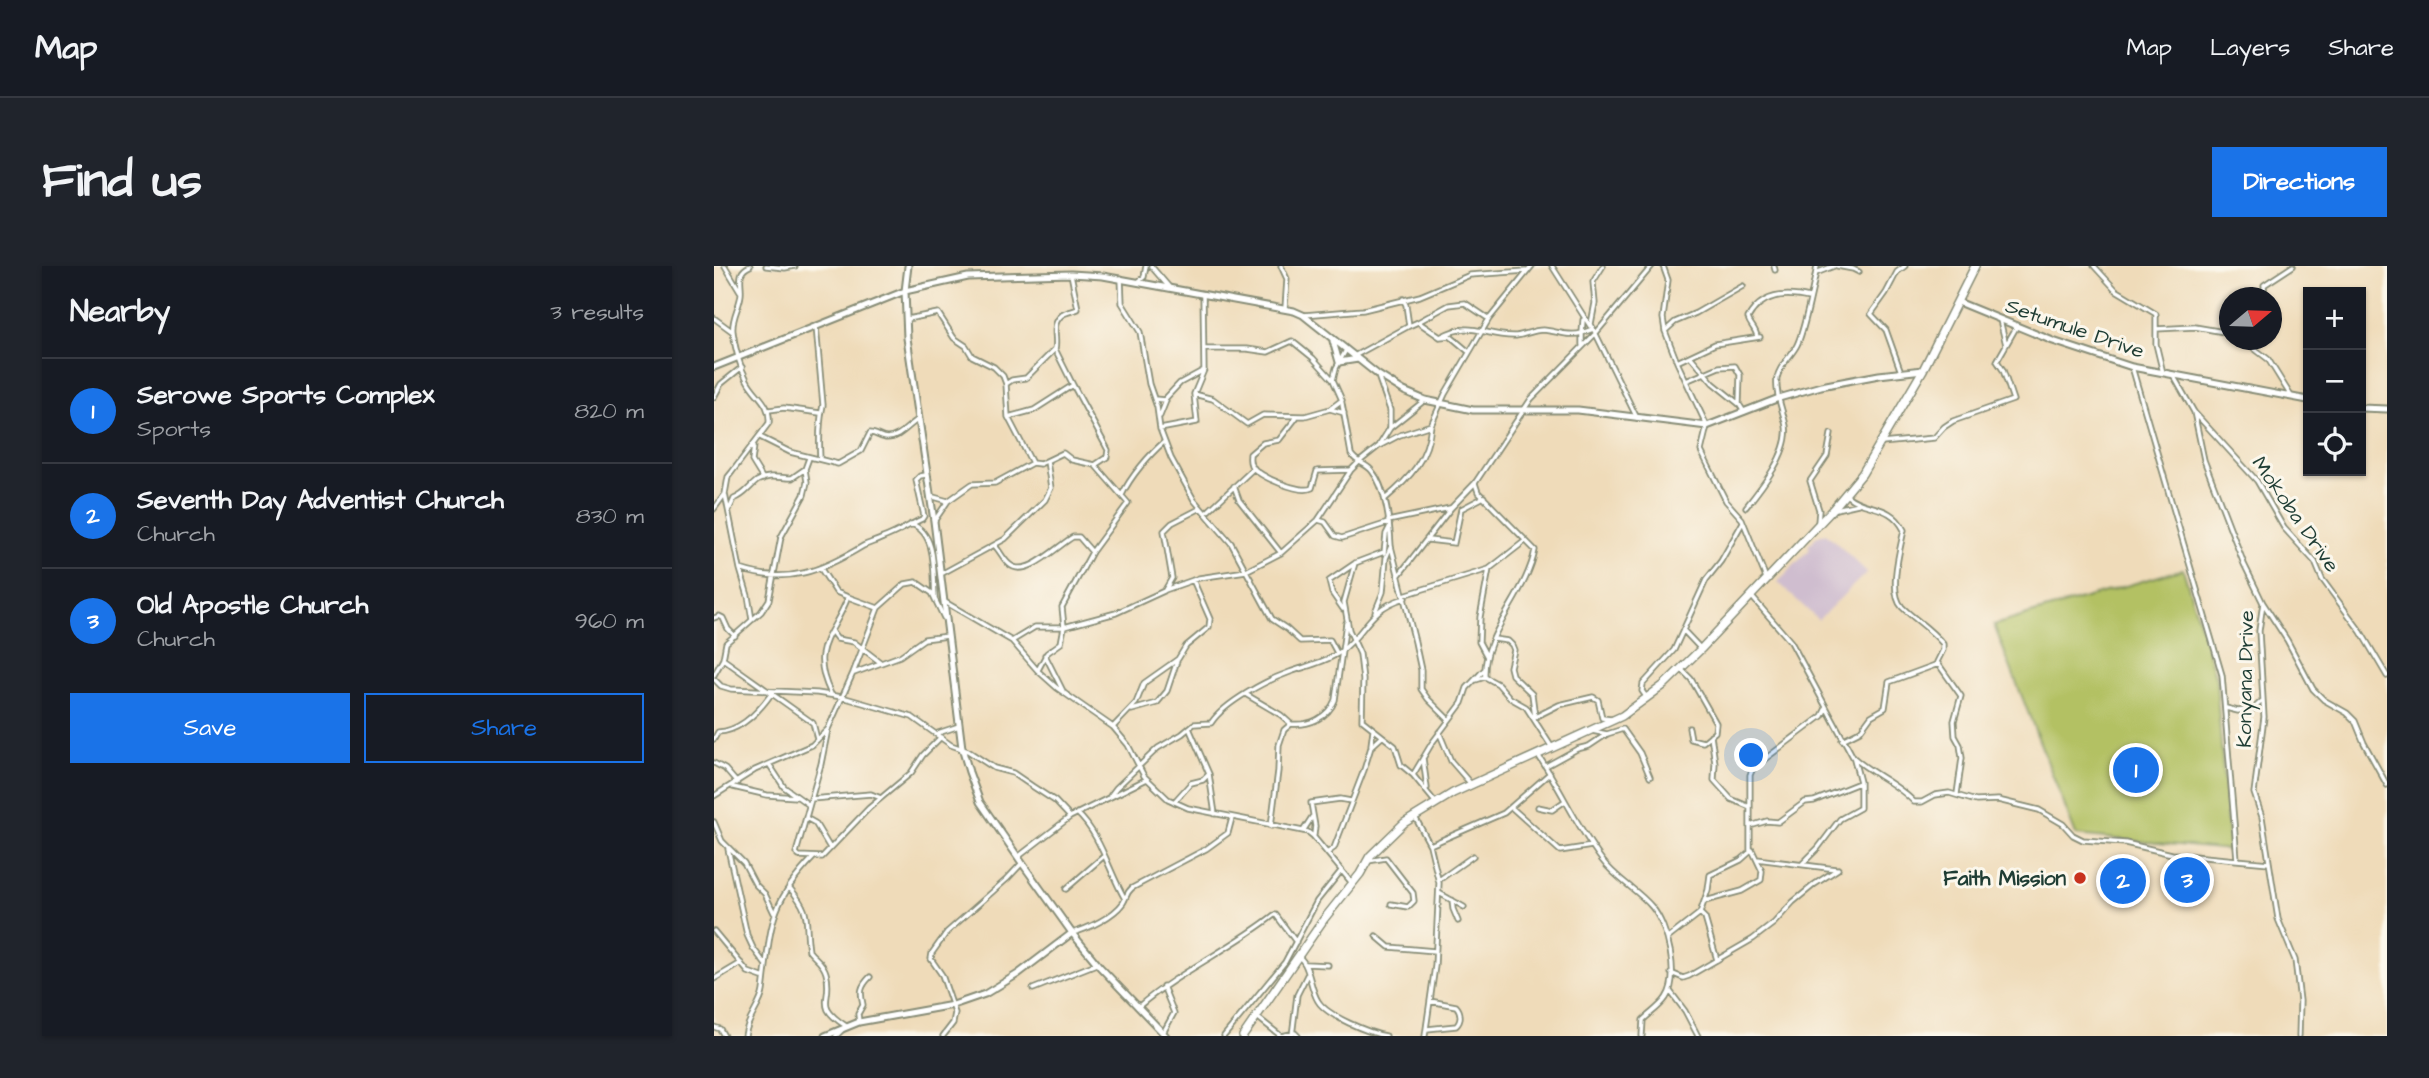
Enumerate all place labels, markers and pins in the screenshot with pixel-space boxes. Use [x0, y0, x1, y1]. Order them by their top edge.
pin: 1 [2113, 744, 2159, 796]
pin: 3 [2164, 854, 2210, 906]
pin: 2 [2100, 855, 2146, 907]
place label: Faith Mission [1943, 864, 2066, 893]
marker: Faith Mission [2072, 870, 2088, 886]

